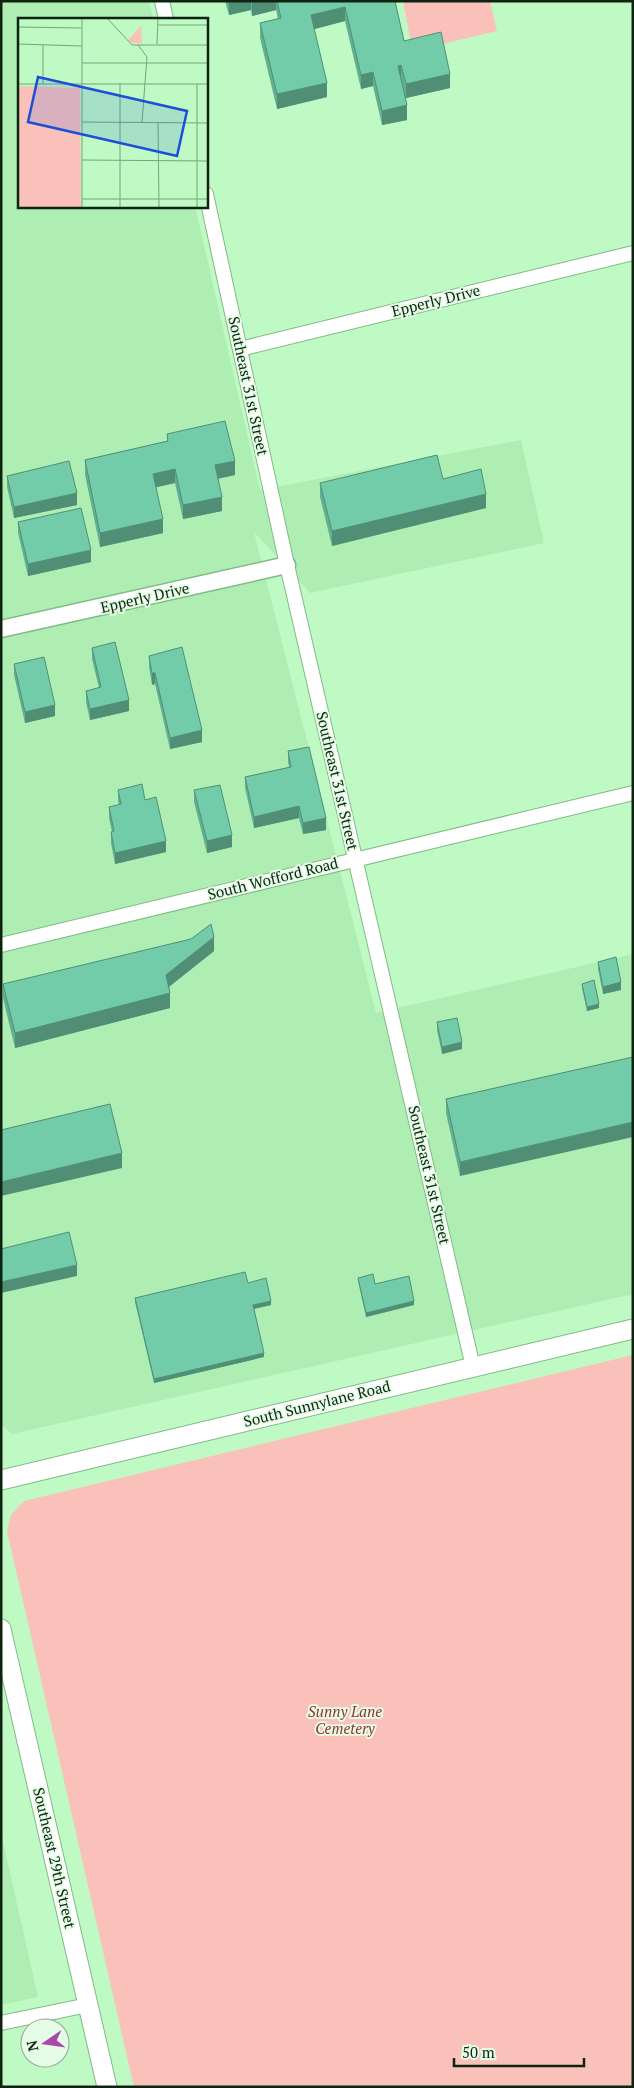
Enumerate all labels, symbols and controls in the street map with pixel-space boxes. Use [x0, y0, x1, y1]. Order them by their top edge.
inset map [18, 18, 208, 208]
street label: Epperly Drive [389, 279, 482, 321]
street label: Southeast 31st Street [224, 314, 274, 458]
street label: Epperly Drive [98, 577, 191, 617]
street label: Southeast 31st Street [312, 709, 364, 853]
street label: South Wofford Road [205, 852, 340, 904]
street label: Southeast 31st Street [404, 1103, 456, 1247]
street label: South Sunnylane Road [241, 1375, 392, 1431]
park label: Sunny Lane Cemetery [308, 1701, 382, 1738]
street label: Southeast 29th Street [29, 1785, 81, 1931]
north arrow [20, 2018, 70, 2068]
scale bar [454, 2036, 584, 2068]
text: N [21, 2038, 42, 2053]
text: 50 m [462, 2042, 495, 2062]

